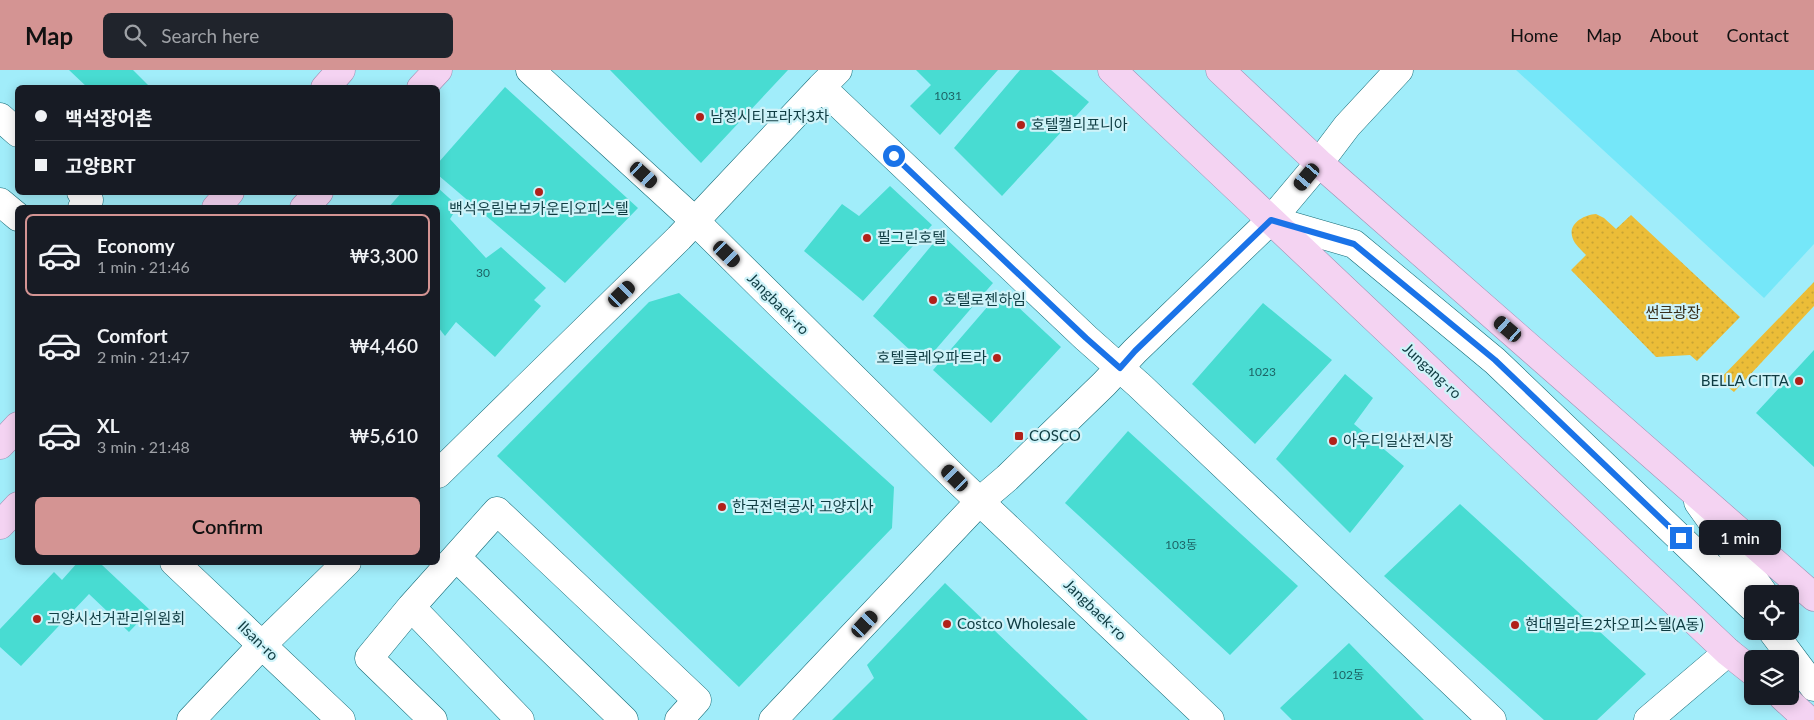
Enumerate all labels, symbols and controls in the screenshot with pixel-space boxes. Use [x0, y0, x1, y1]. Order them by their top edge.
search box [103, 13, 453, 58]
text: Map [25, 21, 73, 50]
icon: search [121, 21, 149, 49]
text: Search here [161, 24, 259, 47]
text: Home [1510, 24, 1558, 46]
text: Map [1586, 24, 1622, 46]
text: About [1650, 24, 1699, 46]
text: Contact [1727, 24, 1789, 46]
house number: 1031 [934, 88, 962, 103]
text: 백석장어촌 [65, 106, 152, 129]
place label: 남정시티프라자3차 [710, 107, 829, 125]
marker: 남정시티프라자3차 [694, 111, 706, 123]
place label: 호텔캘리포니아 [1031, 115, 1128, 133]
marker: 호텔캘리포니아 [1015, 119, 1027, 131]
route start [883, 145, 905, 167]
text: 고양BRT [65, 154, 136, 177]
car [627, 159, 660, 191]
car [1291, 161, 1322, 193]
marker: 백석우림보보카운티오피스텔 [533, 186, 545, 198]
place label: 백석우림보보카운티오피스텔 [449, 199, 629, 217]
place label: 필그린호텔 [877, 228, 946, 246]
marker: 필그린호텔 [861, 232, 873, 244]
icon: car [37, 233, 82, 278]
text: Economy [97, 234, 175, 257]
car [710, 238, 743, 270]
text: ₩3,300 [349, 244, 418, 267]
text: 1 min · 21:46 [97, 257, 190, 276]
house number: 30 [476, 265, 490, 280]
street label: Jangbaek-ro [744, 269, 813, 338]
car [605, 278, 638, 310]
place label: 호텔로젠하임 [943, 290, 1026, 308]
marker: 호텔로젠하임 [927, 294, 939, 306]
park label: 썬큰광장 [1645, 303, 1701, 321]
car [1491, 313, 1524, 345]
icon: car [37, 323, 82, 368]
text: Comfort [97, 324, 168, 347]
text: ₩4,460 [349, 334, 418, 357]
street label: Jungang-ro [1400, 339, 1466, 402]
text: 2 min · 21:47 [97, 347, 190, 366]
place label: 호텔클레오파트라 [877, 348, 987, 366]
marker: 호텔클레오파트라 [991, 352, 1003, 364]
house number: 1023 [1248, 364, 1276, 379]
place label: BELLA CITTA [1701, 371, 1790, 389]
marker: BELLA CITTA [1793, 375, 1805, 387]
icon: car [37, 413, 82, 458]
text: XL [97, 414, 120, 437]
text: ₩5,610 [349, 424, 418, 447]
place label: COSCO [1029, 426, 1081, 444]
marker: COSCO [1013, 430, 1025, 442]
place label: 아우디일산전시장 [1343, 431, 1454, 449]
marker: 아우디일산전시장 [1327, 435, 1339, 447]
text: 3 min · 21:48 [97, 437, 190, 456]
car [939, 462, 970, 494]
button: Confirm [35, 497, 420, 555]
place label: 한국전력공사 고양지사 [732, 497, 874, 515]
marker: 한국전력공사 고양지사 [716, 501, 728, 513]
callout: 1 min [1698, 520, 1781, 556]
route end [1670, 527, 1692, 549]
text: 1 min [1720, 528, 1760, 547]
house number: 103동 [1165, 537, 1197, 552]
street label: Jangbaek-ro [1061, 575, 1131, 644]
map controls [1744, 585, 1799, 705]
button: locate [1744, 585, 1799, 640]
car [849, 608, 880, 640]
place label: 고양시선거관리위원회 [47, 609, 185, 627]
marker: 고양시선거관리위원회 [31, 613, 43, 625]
place label: Costco Wholesale [957, 614, 1076, 632]
place label: 현대밀라트2차오피스텔(A동) [1525, 615, 1704, 633]
street label: Ilsan-ro [235, 617, 283, 664]
marker: Costco Wholesale [941, 618, 953, 630]
marker: 현대밀라트2차오피스텔(A동) [1509, 619, 1521, 631]
button: layers [1744, 650, 1799, 705]
house number: 102동 [1332, 667, 1364, 682]

